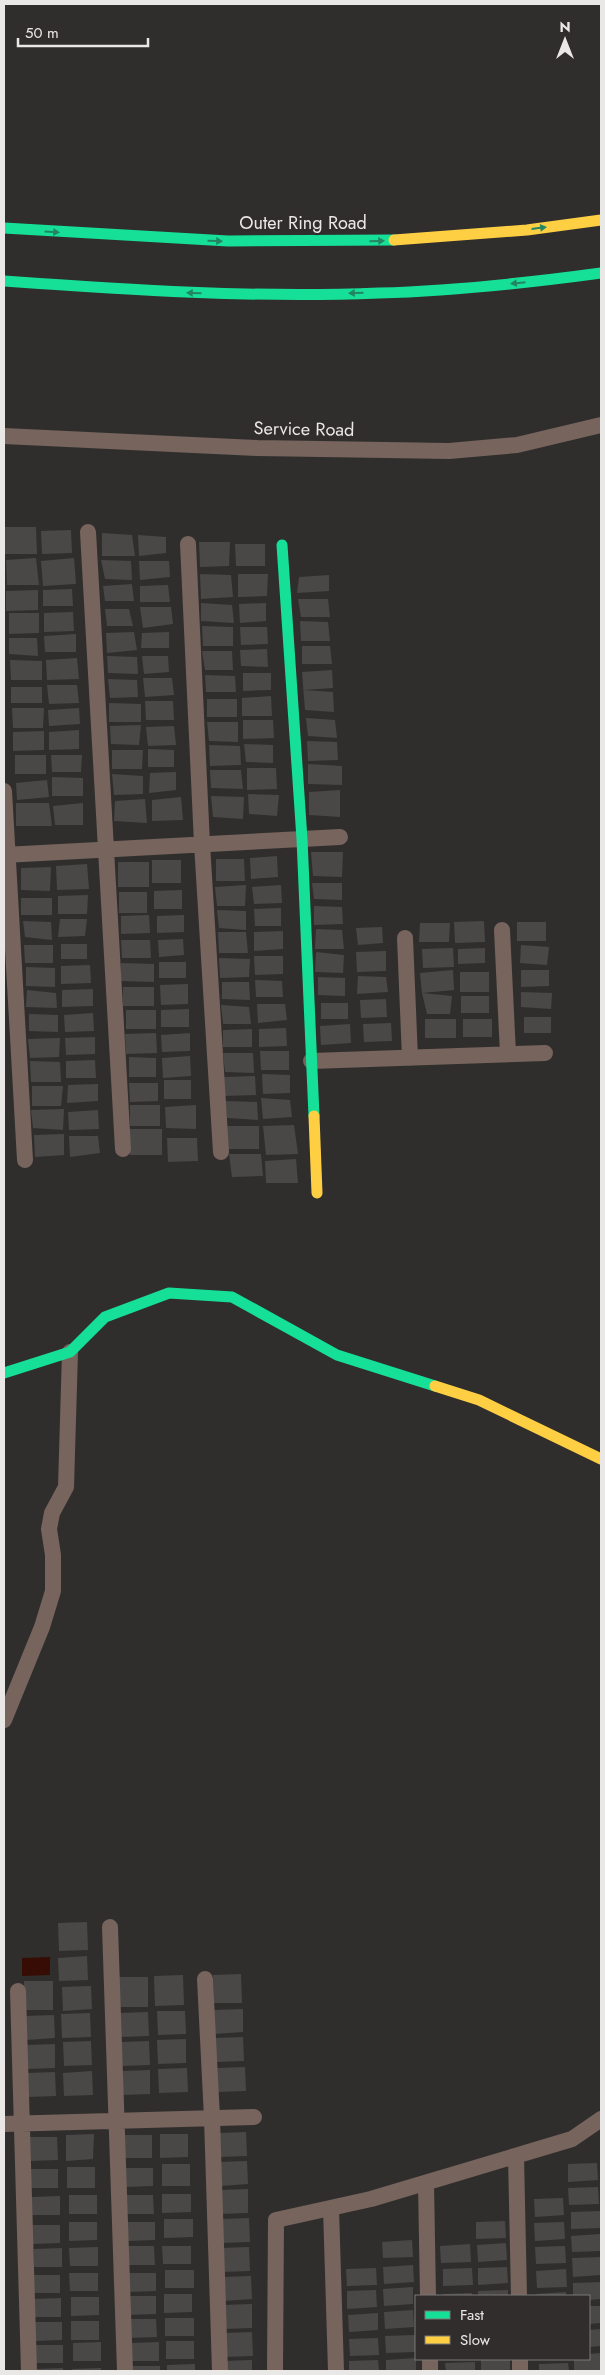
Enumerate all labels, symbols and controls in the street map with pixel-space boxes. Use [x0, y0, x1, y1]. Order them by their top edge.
scale bar [18, 15, 148, 47]
north arrow [540, 15, 590, 65]
text: N [559, 17, 571, 37]
text: 50 m [25, 22, 59, 44]
street label: Outer Ring Road [239, 210, 367, 236]
one-way arrow [531, 224, 547, 232]
one-way arrow [45, 229, 61, 237]
one-way arrow [369, 236, 385, 244]
one-way arrow [207, 237, 223, 245]
one-way arrow [510, 279, 526, 287]
one-way arrow [185, 289, 201, 297]
one-way arrow [348, 290, 364, 298]
street label: Service Road [253, 415, 355, 443]
legend [415, 2295, 590, 2360]
text: Fast [460, 2304, 484, 2326]
text: Slow [460, 2329, 491, 2351]

